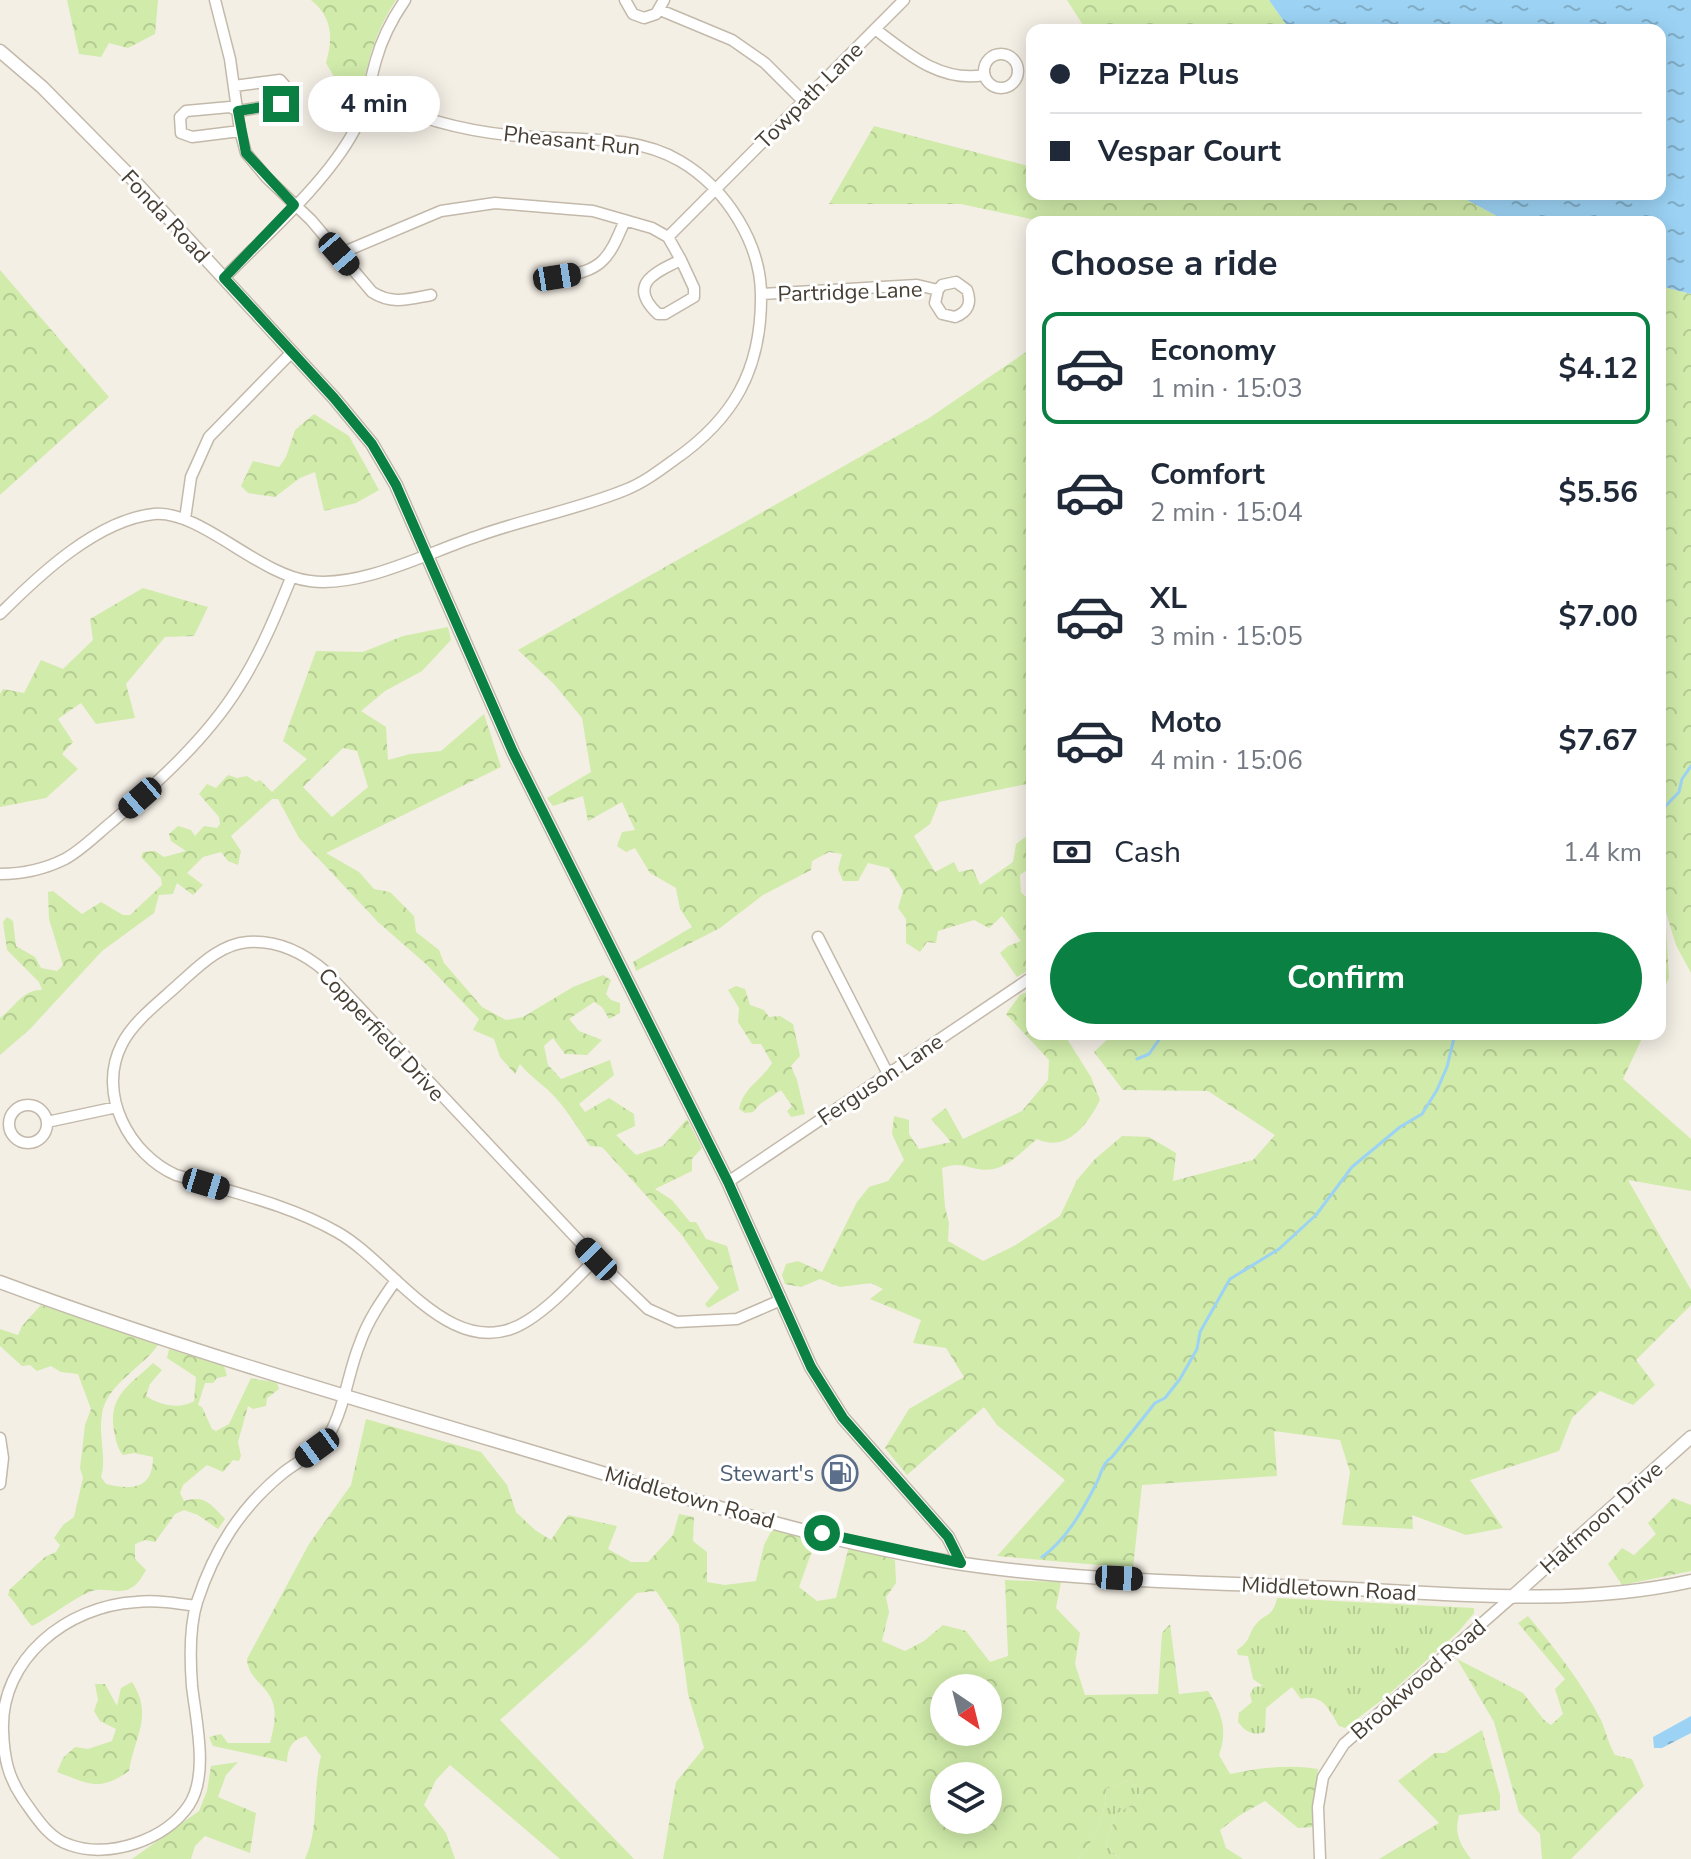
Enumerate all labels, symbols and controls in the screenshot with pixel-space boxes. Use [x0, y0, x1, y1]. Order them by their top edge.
street label: Towpath Lane [750, 36, 870, 156]
text: Pizza Plus [1098, 54, 1239, 95]
callout: 4 min [309, 76, 441, 132]
route end [263, 86, 299, 122]
text: 4 min [340, 86, 408, 121]
street label: Pheasant Run [502, 119, 642, 163]
text: Vespar Court [1098, 131, 1281, 172]
street label: Fonda Road [114, 163, 216, 270]
car [314, 228, 364, 280]
text: Choose a ride [1050, 239, 1278, 288]
car [531, 261, 583, 293]
street label: Partridge Lane [777, 274, 923, 310]
text: Economy [1150, 330, 1276, 371]
icon: car [1054, 332, 1126, 404]
text: $4.12 [1559, 348, 1638, 389]
text: 1 min · 15:03 [1150, 371, 1303, 406]
text: Comfort [1150, 454, 1265, 495]
icon: car [1054, 456, 1126, 528]
text: $5.56 [1559, 472, 1638, 513]
text: 2 min · 15:04 [1150, 495, 1303, 530]
text: XL [1150, 578, 1187, 619]
icon: car [1054, 580, 1126, 652]
text: $7.00 [1559, 596, 1638, 637]
text: 3 min · 15:05 [1150, 619, 1303, 654]
text: Moto [1150, 702, 1222, 743]
icon: car [1054, 704, 1126, 776]
text: $7.67 [1559, 720, 1638, 761]
text: 4 min · 15:06 [1150, 743, 1303, 778]
car [114, 773, 166, 823]
icon: cash [1050, 830, 1094, 874]
text: Cash [1114, 832, 1181, 873]
text: 1.4 km [1563, 835, 1642, 870]
button: Confirm [1050, 932, 1642, 1024]
street label: Copperfield Drive [311, 961, 451, 1108]
street label: Ferguson Lane [812, 1027, 949, 1133]
car [180, 1166, 232, 1202]
car [571, 1233, 621, 1285]
car [291, 1424, 343, 1472]
fuel station icon: Stewart's [821, 1454, 859, 1492]
street label: Halfmoon Drive [1534, 1455, 1670, 1581]
street label: Middletown Road [601, 1459, 778, 1537]
place label: Stewart's [720, 1459, 814, 1489]
route start [804, 1515, 840, 1551]
car [1094, 1565, 1144, 1591]
street label: Middletown Road [1241, 1569, 1417, 1609]
street label: Brookwood Road [1345, 1613, 1493, 1747]
north arrow [930, 1674, 1002, 1746]
map controls [930, 1674, 1002, 1834]
button: layers [930, 1762, 1002, 1834]

